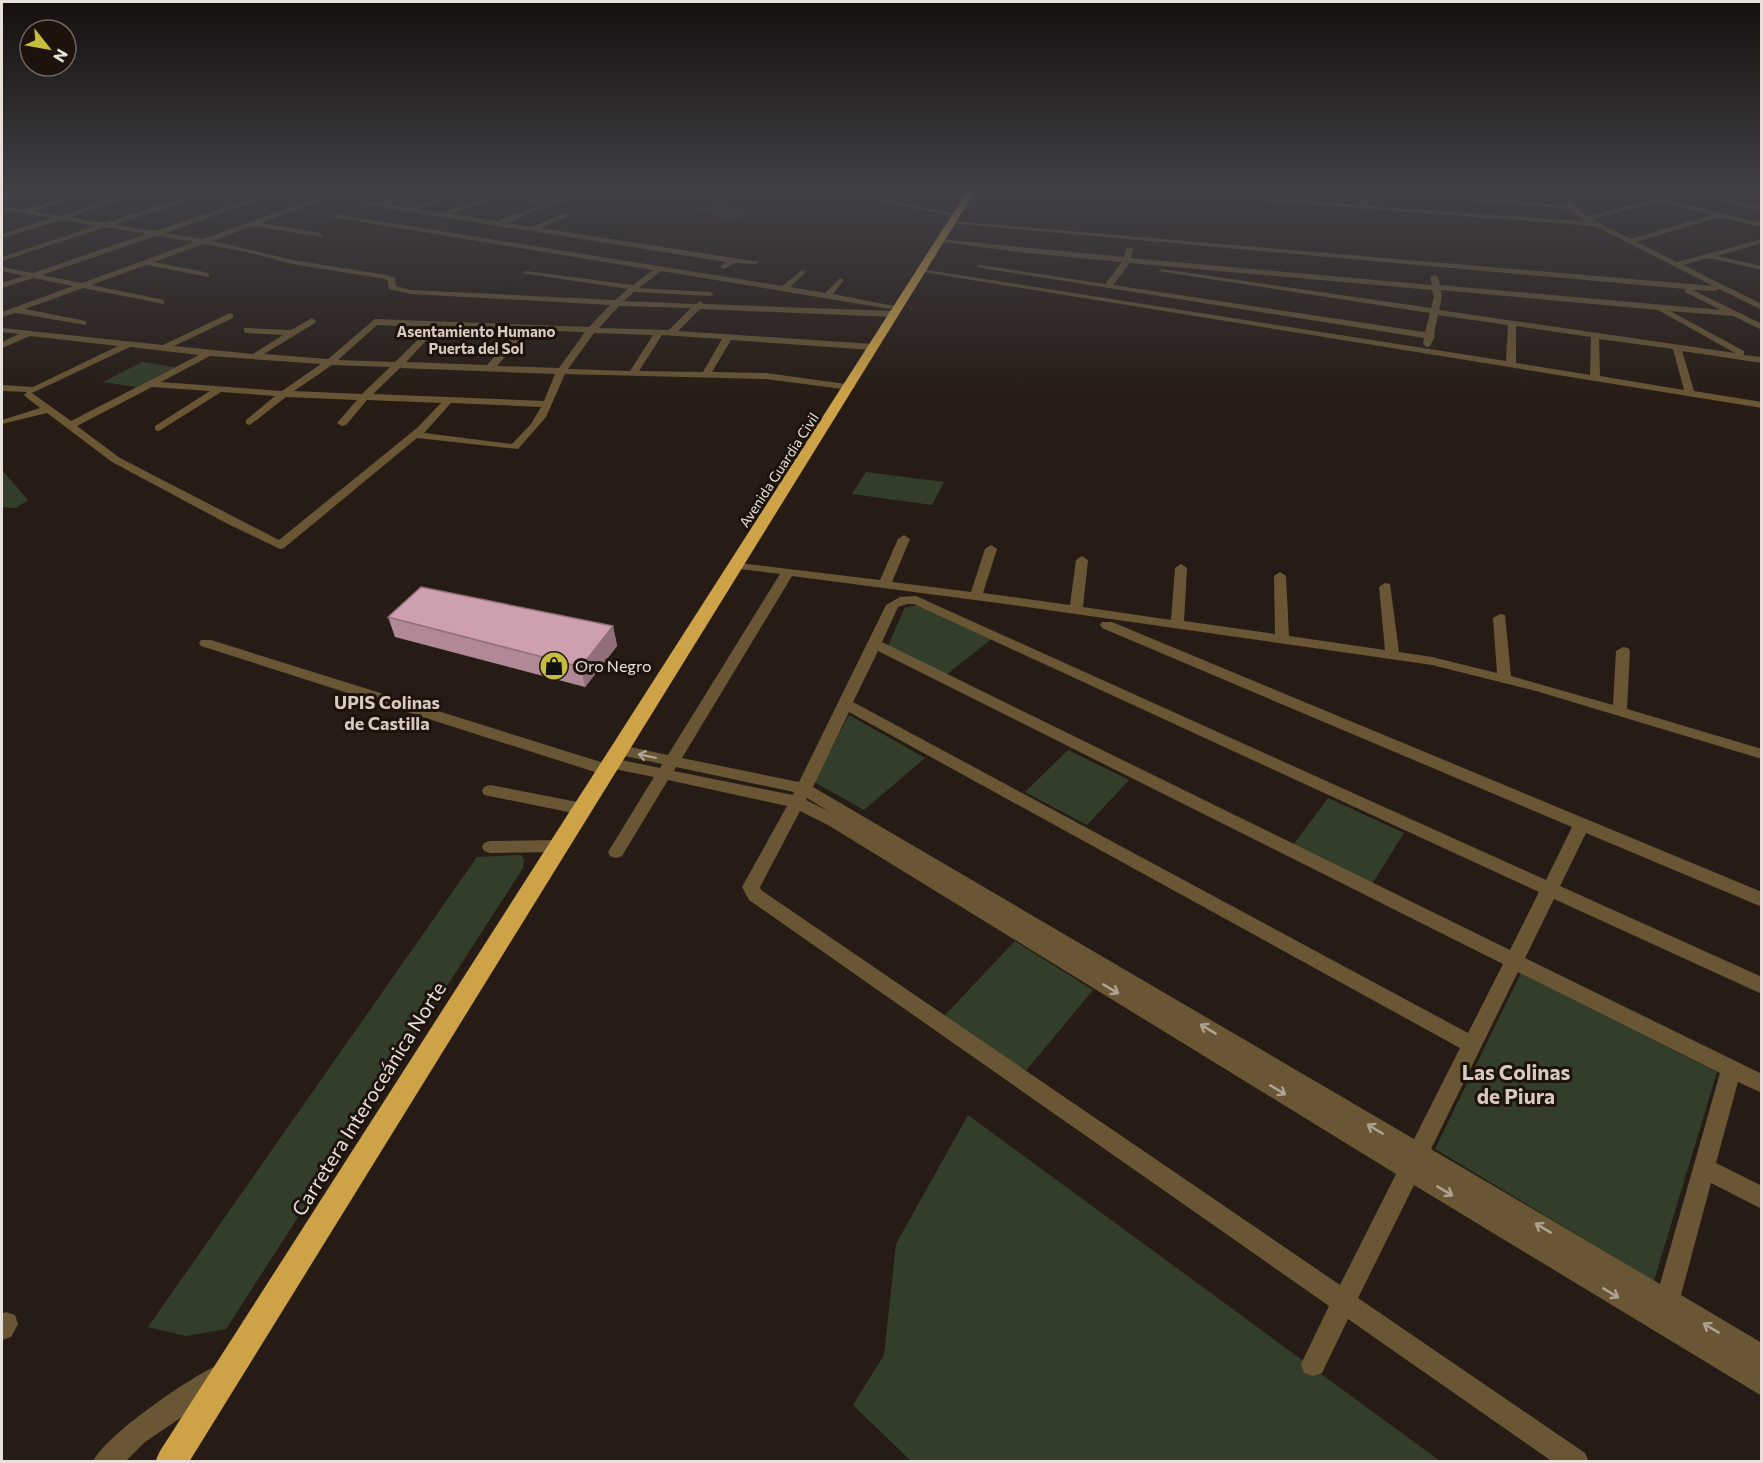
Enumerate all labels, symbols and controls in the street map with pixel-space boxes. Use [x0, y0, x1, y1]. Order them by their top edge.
north arrow [18, 18, 78, 78]
text: N [50, 46, 73, 66]
district label: Asentamiento Humano Puerta del Sol [397, 322, 556, 357]
street label: Avenida Guardia Civil [735, 409, 822, 530]
shop icon: Oro Negro [538, 650, 570, 682]
place label: Oro Negro [575, 656, 652, 675]
district label: UPIS Colinas de Castilla [334, 691, 440, 734]
one-way arrow [637, 750, 657, 761]
street label: Carretera Interoceánica Norte [286, 977, 450, 1220]
one-way arrow [1102, 984, 1119, 996]
one-way arrow [1200, 1023, 1217, 1035]
district label: Las Colinas de Piura [1462, 1059, 1570, 1108]
one-way arrow [1269, 1085, 1286, 1097]
one-way arrow [1367, 1123, 1384, 1135]
one-way arrow [1436, 1186, 1453, 1198]
one-way arrow [1535, 1222, 1552, 1234]
one-way arrow [1602, 1287, 1619, 1299]
one-way arrow [1703, 1321, 1720, 1333]

